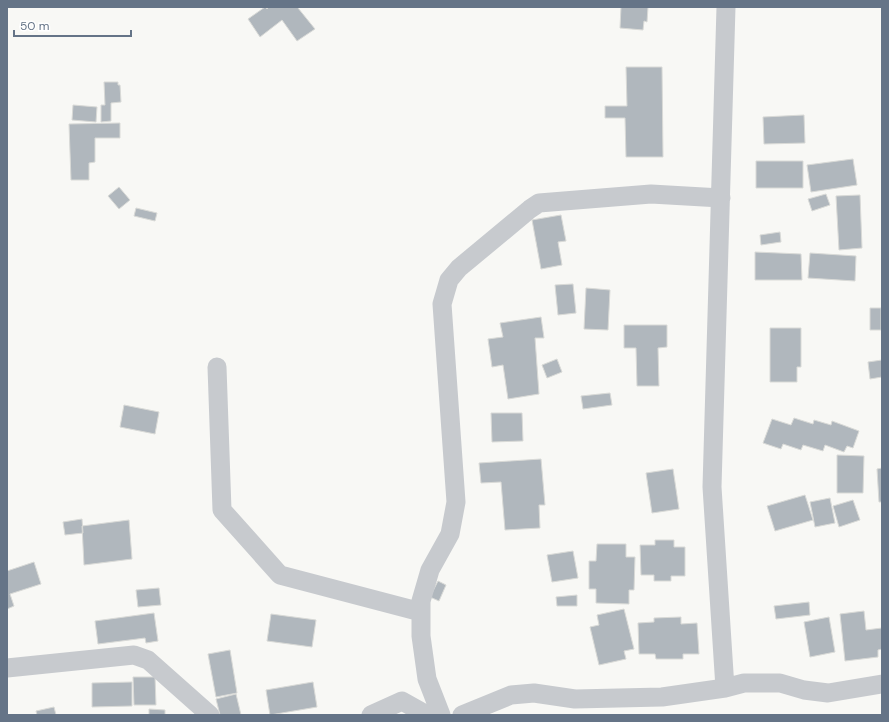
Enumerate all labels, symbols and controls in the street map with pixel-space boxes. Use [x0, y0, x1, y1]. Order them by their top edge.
scale bar [14, 12, 131, 38]
text: 50 m [20, 18, 49, 34]

